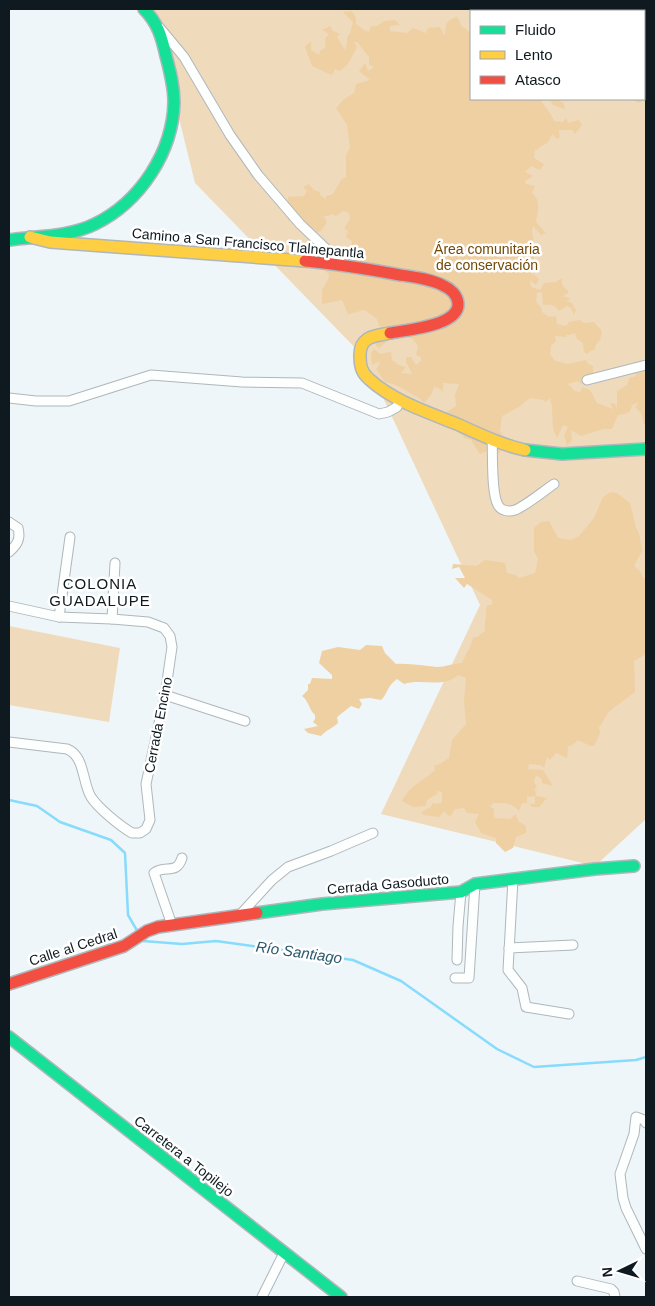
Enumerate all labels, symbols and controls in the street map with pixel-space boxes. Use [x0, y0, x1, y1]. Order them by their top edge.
legend [470, 10, 645, 100]
text: Fluido [515, 21, 556, 38]
text: Lento [515, 46, 553, 63]
text: Atasco [515, 71, 561, 88]
street label: Camino a San Francisco Tlalnepantla [131, 225, 365, 261]
park label: Área comunitaria de conservación [434, 241, 540, 273]
district label: COLONIA GUADALUPE [49, 575, 151, 609]
street label: Cerrada Encino [141, 676, 175, 774]
street label: Cerrada Gasoducto [326, 871, 450, 897]
street label: Calle al Cedral [27, 925, 119, 969]
water label: Río Santiago [255, 938, 343, 966]
street label: Carretera a Topilejo [131, 1112, 237, 1200]
north arrow [595, 1246, 645, 1296]
text: N [599, 1266, 615, 1278]

